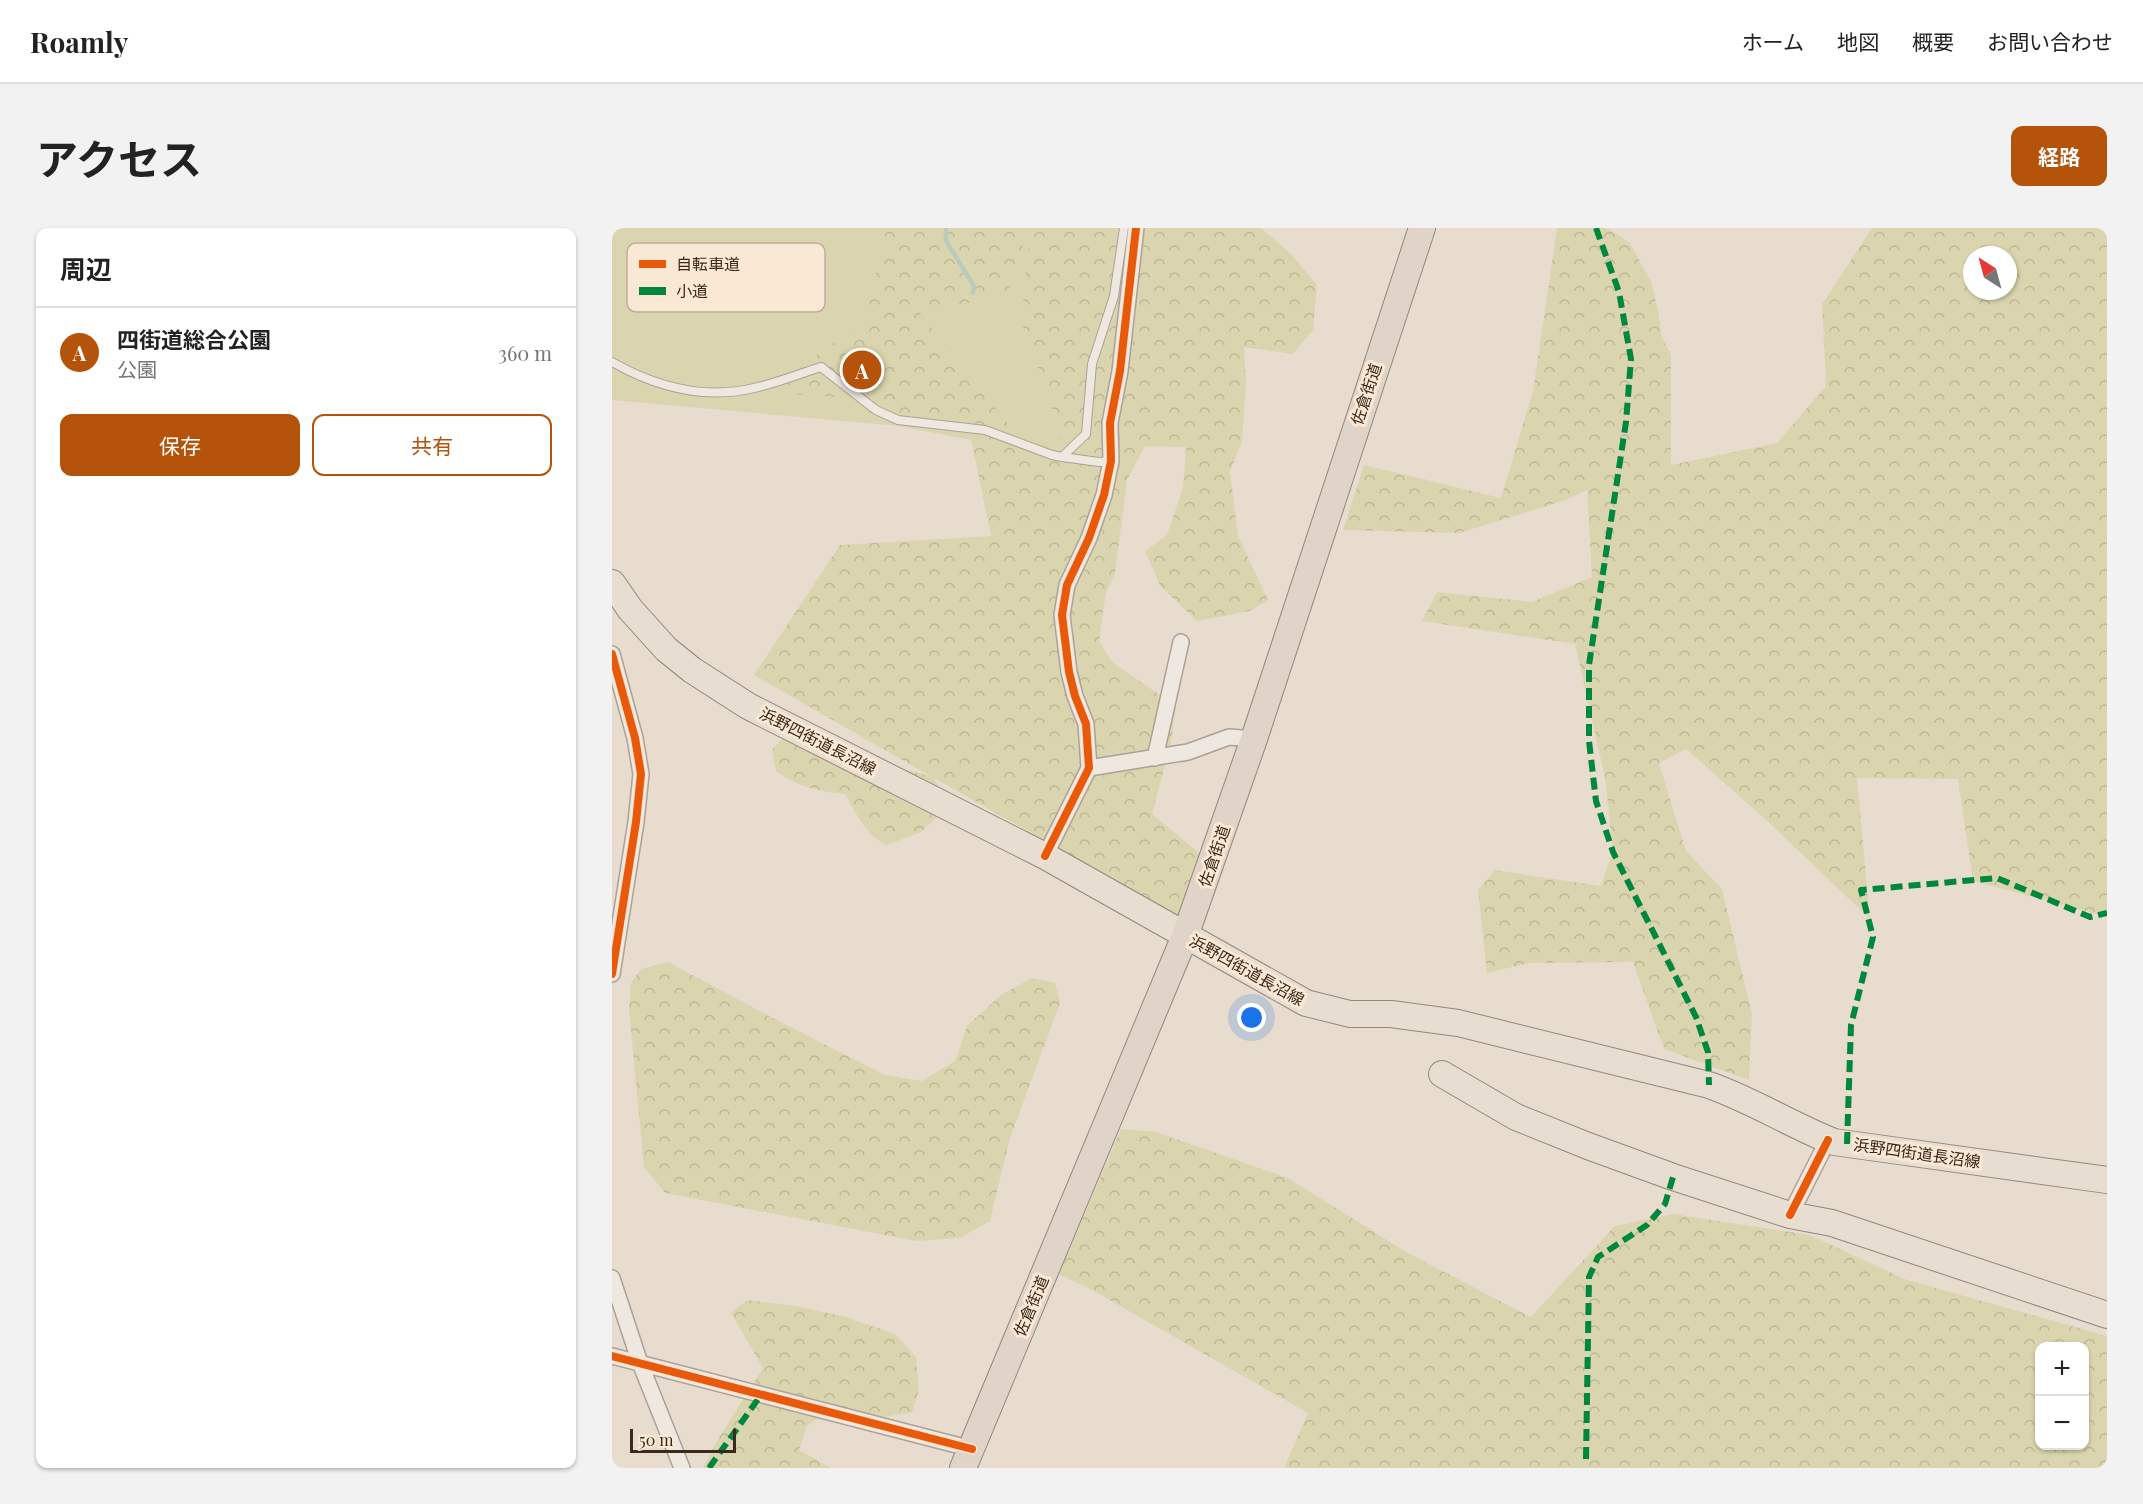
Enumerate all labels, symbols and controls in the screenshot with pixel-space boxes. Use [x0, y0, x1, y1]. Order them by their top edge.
text: Roamly [30, 23, 128, 60]
text: ホーム [1742, 27, 1804, 55]
text: 地図 [1837, 27, 1879, 55]
text: 概要 [1912, 27, 1954, 55]
text: お問い合わせ [1987, 27, 2113, 55]
button: 経路 [2011, 126, 2107, 186]
text: アクセス [36, 130, 202, 186]
legend [627, 243, 825, 312]
north arrow [1963, 246, 2017, 300]
text: 周辺 [60, 251, 112, 286]
text: 自転車道 [676, 253, 740, 274]
text: 小道 [676, 280, 708, 301]
text: 四街道総合公園 [117, 324, 271, 354]
text: A [73, 339, 86, 366]
text: 360 m [498, 339, 552, 366]
pin: A [842, 348, 882, 392]
text: 公園 [117, 355, 157, 382]
street label: 佐倉街道 [1346, 360, 1385, 428]
button: 保存 [60, 414, 300, 476]
button: 共有 [312, 414, 552, 476]
street label: 浜野四街道長沼線 [756, 702, 880, 779]
street label: 佐倉街道 [1193, 822, 1234, 890]
street label: 浜野四街道長沼線 [1186, 929, 1308, 1010]
your location [1237, 1003, 1266, 1032]
street label: 浜野四街道長沼線 [1852, 1133, 1982, 1172]
street label: 佐倉街道 [1008, 1272, 1053, 1339]
map controls [2035, 1342, 2089, 1450]
button: + [2035, 1342, 2089, 1396]
button: − [2035, 1396, 2089, 1450]
scale bar [630, 1426, 736, 1454]
text: 50 m [639, 1429, 673, 1450]

